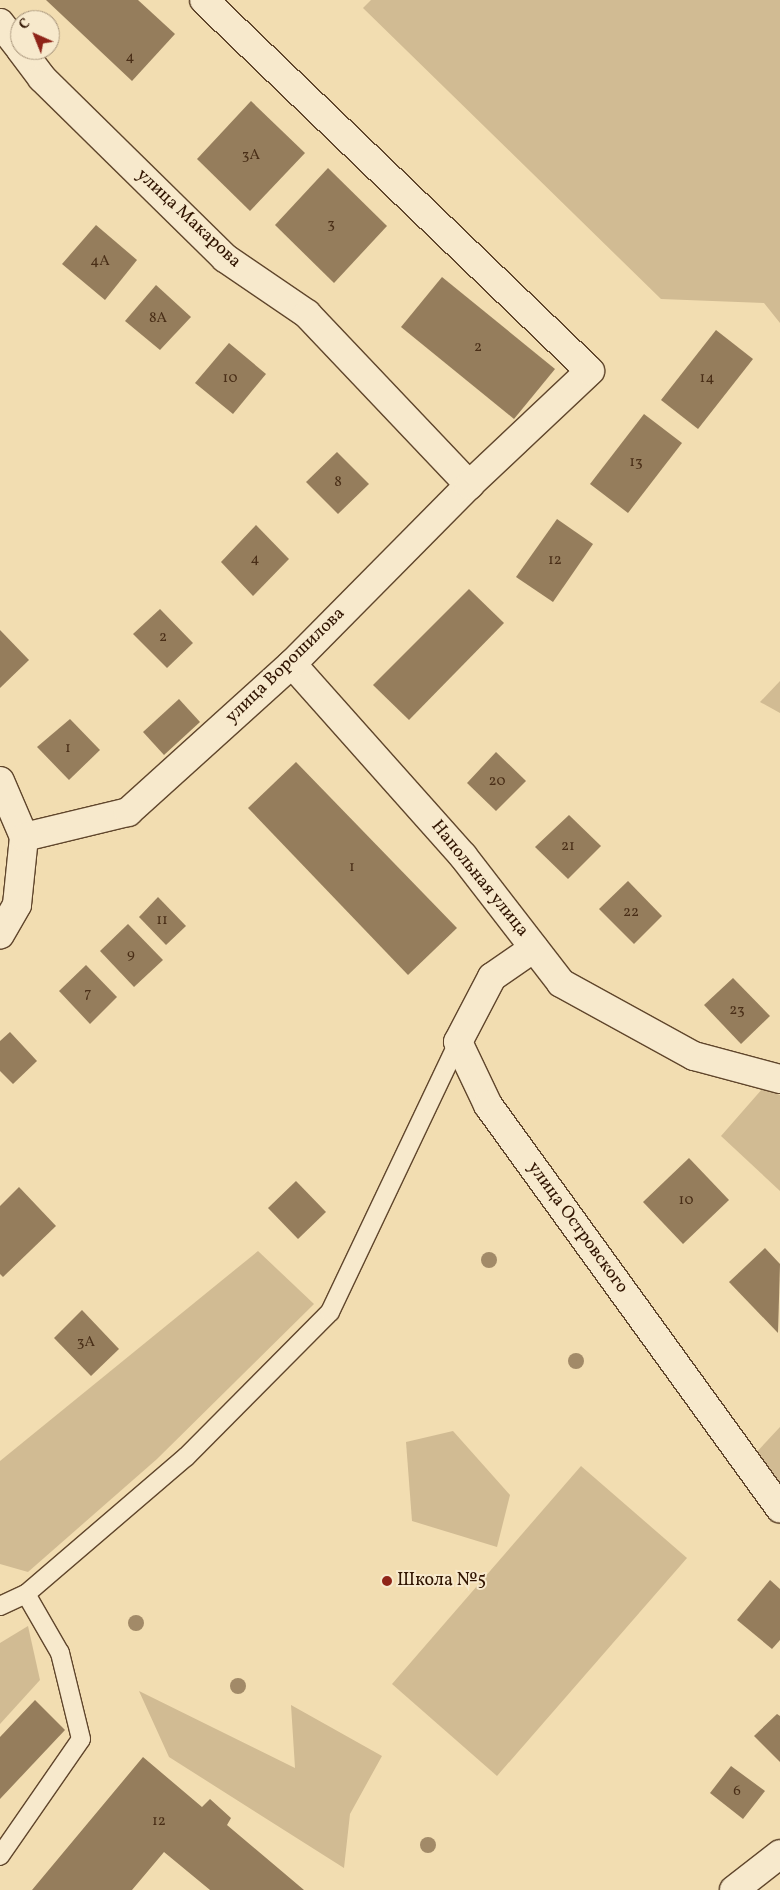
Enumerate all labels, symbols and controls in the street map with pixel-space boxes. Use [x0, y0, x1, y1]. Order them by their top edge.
north arrow [10, 10, 60, 60]
text: С [15, 15, 35, 35]
house number: 4 [126, 49, 134, 67]
house number: 3А [242, 147, 260, 165]
street label: улица Макарова [131, 165, 245, 273]
house number: 3 [327, 216, 335, 234]
house number: 4А [90, 253, 110, 271]
house number: 8А [149, 310, 167, 328]
house number: 2 [474, 339, 482, 357]
house number: 10 [223, 370, 237, 388]
house number: 14 [700, 370, 714, 388]
house number: 13 [629, 454, 643, 472]
house number: 8 [334, 474, 342, 492]
house number: 4 [251, 551, 259, 569]
house number: 12 [548, 552, 562, 570]
street label: улица Ворошилова [222, 603, 350, 729]
house number: 2 [159, 629, 167, 647]
house number: 1 [65, 740, 71, 758]
house number: 20 [489, 773, 505, 791]
street label: Напольная улица [425, 816, 533, 942]
house number: 21 [561, 838, 575, 856]
house number: 1 [349, 859, 355, 877]
house number: 22 [623, 904, 639, 922]
house number: 11 [156, 912, 168, 930]
house number: 9 [127, 946, 135, 964]
house number: 7 [84, 985, 92, 1003]
house number: 23 [729, 1002, 745, 1020]
street label: улица Островского [522, 1158, 632, 1298]
house number: 10 [679, 1192, 693, 1210]
house number: 3А [77, 1334, 95, 1352]
place label: Школа №5 [397, 1570, 486, 1592]
marker: Школа №5 [381, 1575, 393, 1587]
house number: 6 [733, 1783, 741, 1801]
house number: 12 [152, 1813, 166, 1831]

